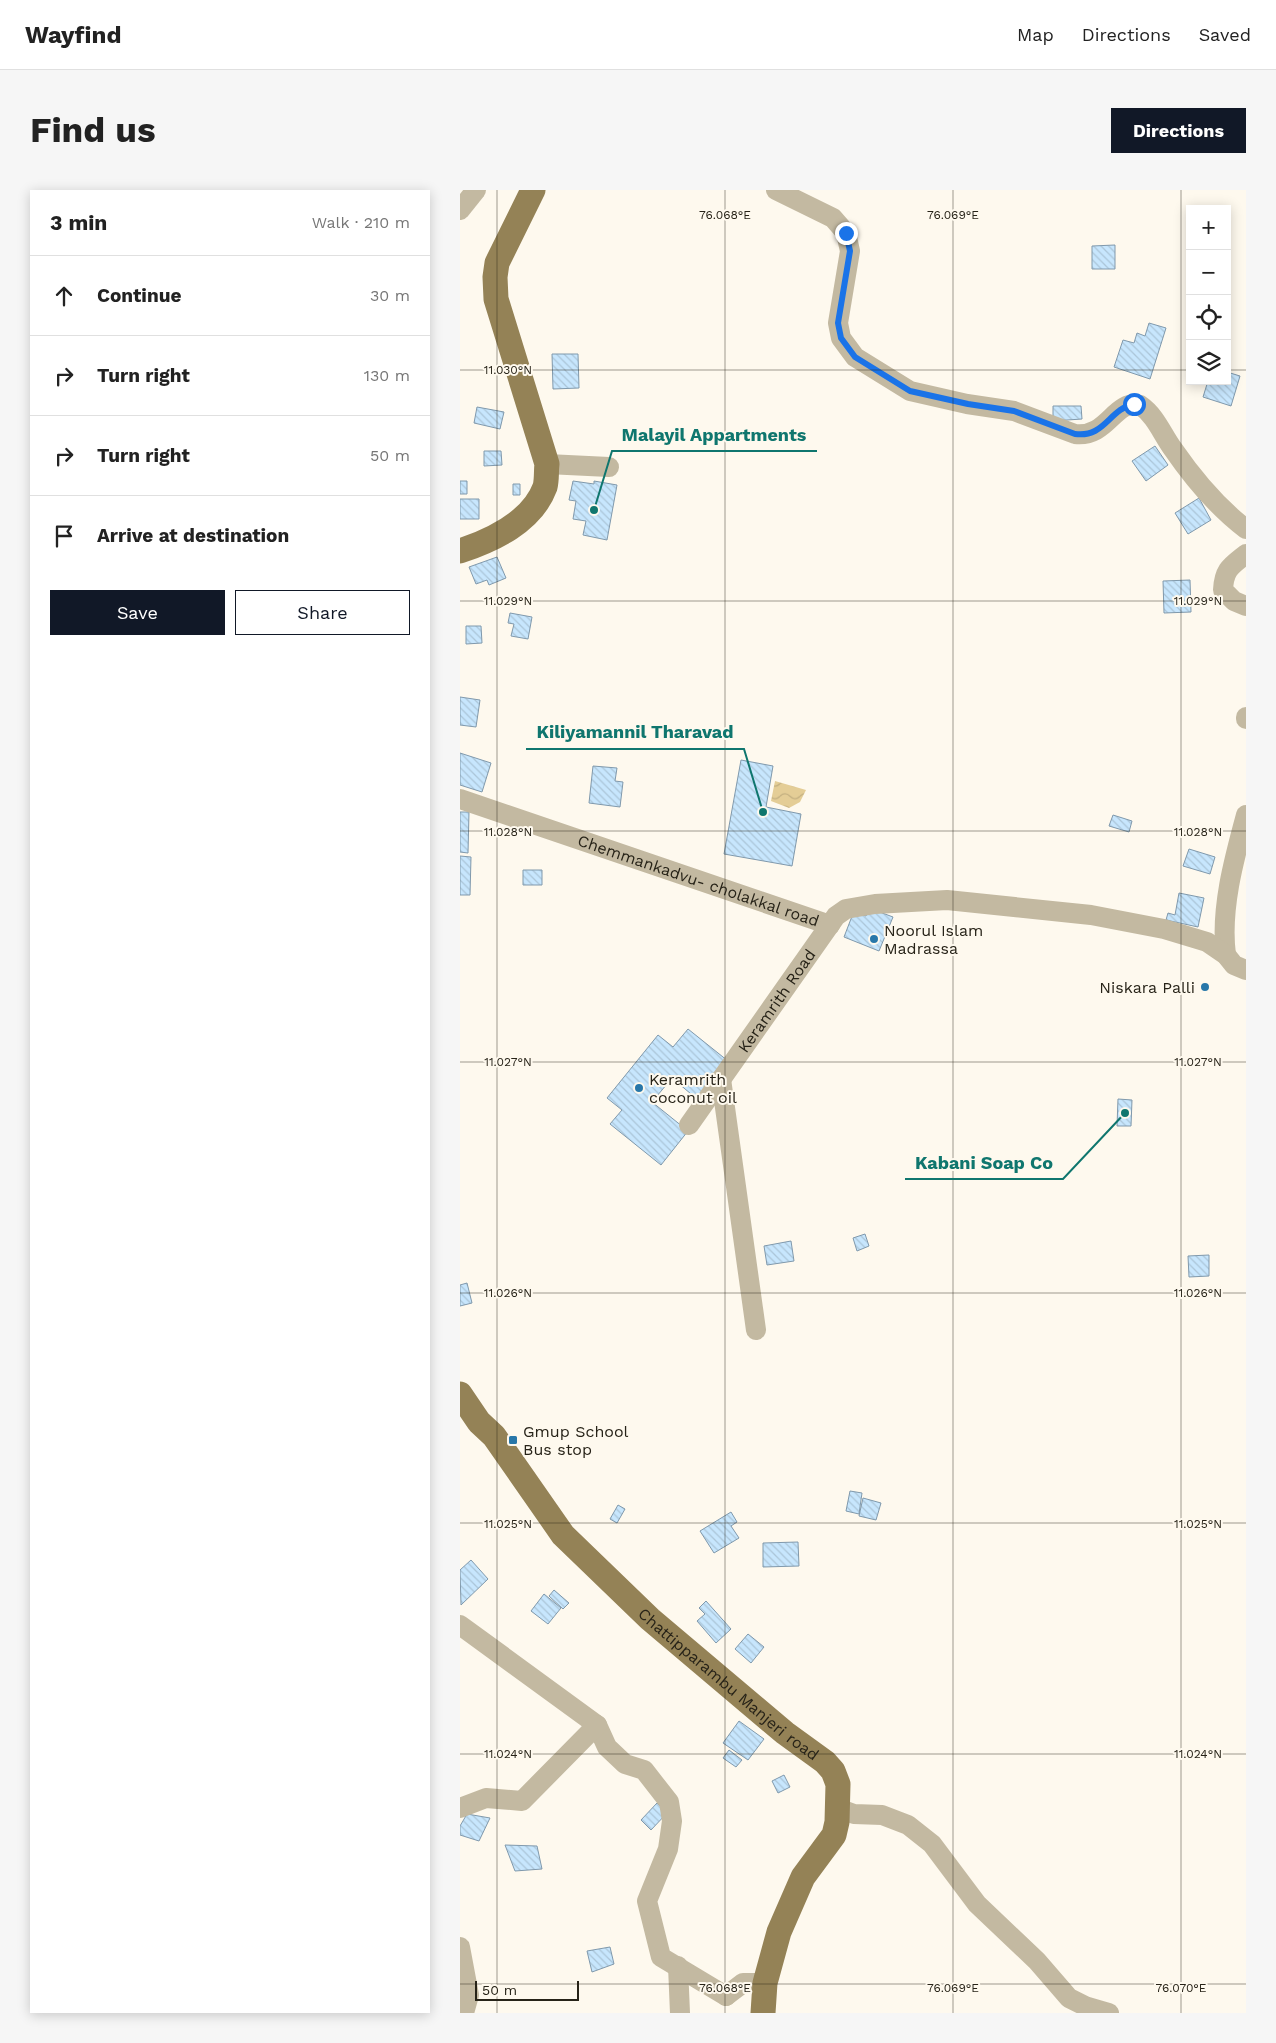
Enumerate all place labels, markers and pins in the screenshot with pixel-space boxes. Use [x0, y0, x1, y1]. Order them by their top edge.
callout: Malayil Appartments [612, 418, 817, 451]
callout: Kiliyamannil Tharavad [526, 716, 744, 749]
place label: Noorul Islam Madrassa [884, 921, 983, 958]
marker: Noorul Islam Madrassa [868, 933, 880, 945]
place label: Niskara Palli [1099, 978, 1195, 997]
marker: Niskara Palli [1199, 981, 1211, 993]
place label: Keramrith coconut oil [649, 1070, 737, 1107]
marker: Keramrith coconut oil [633, 1082, 645, 1094]
callout: Kabani Soap Co [905, 1146, 1063, 1179]
place label: Gmup School Bus stop [523, 1422, 629, 1459]
marker: Gmup School Bus stop [507, 1434, 519, 1446]

